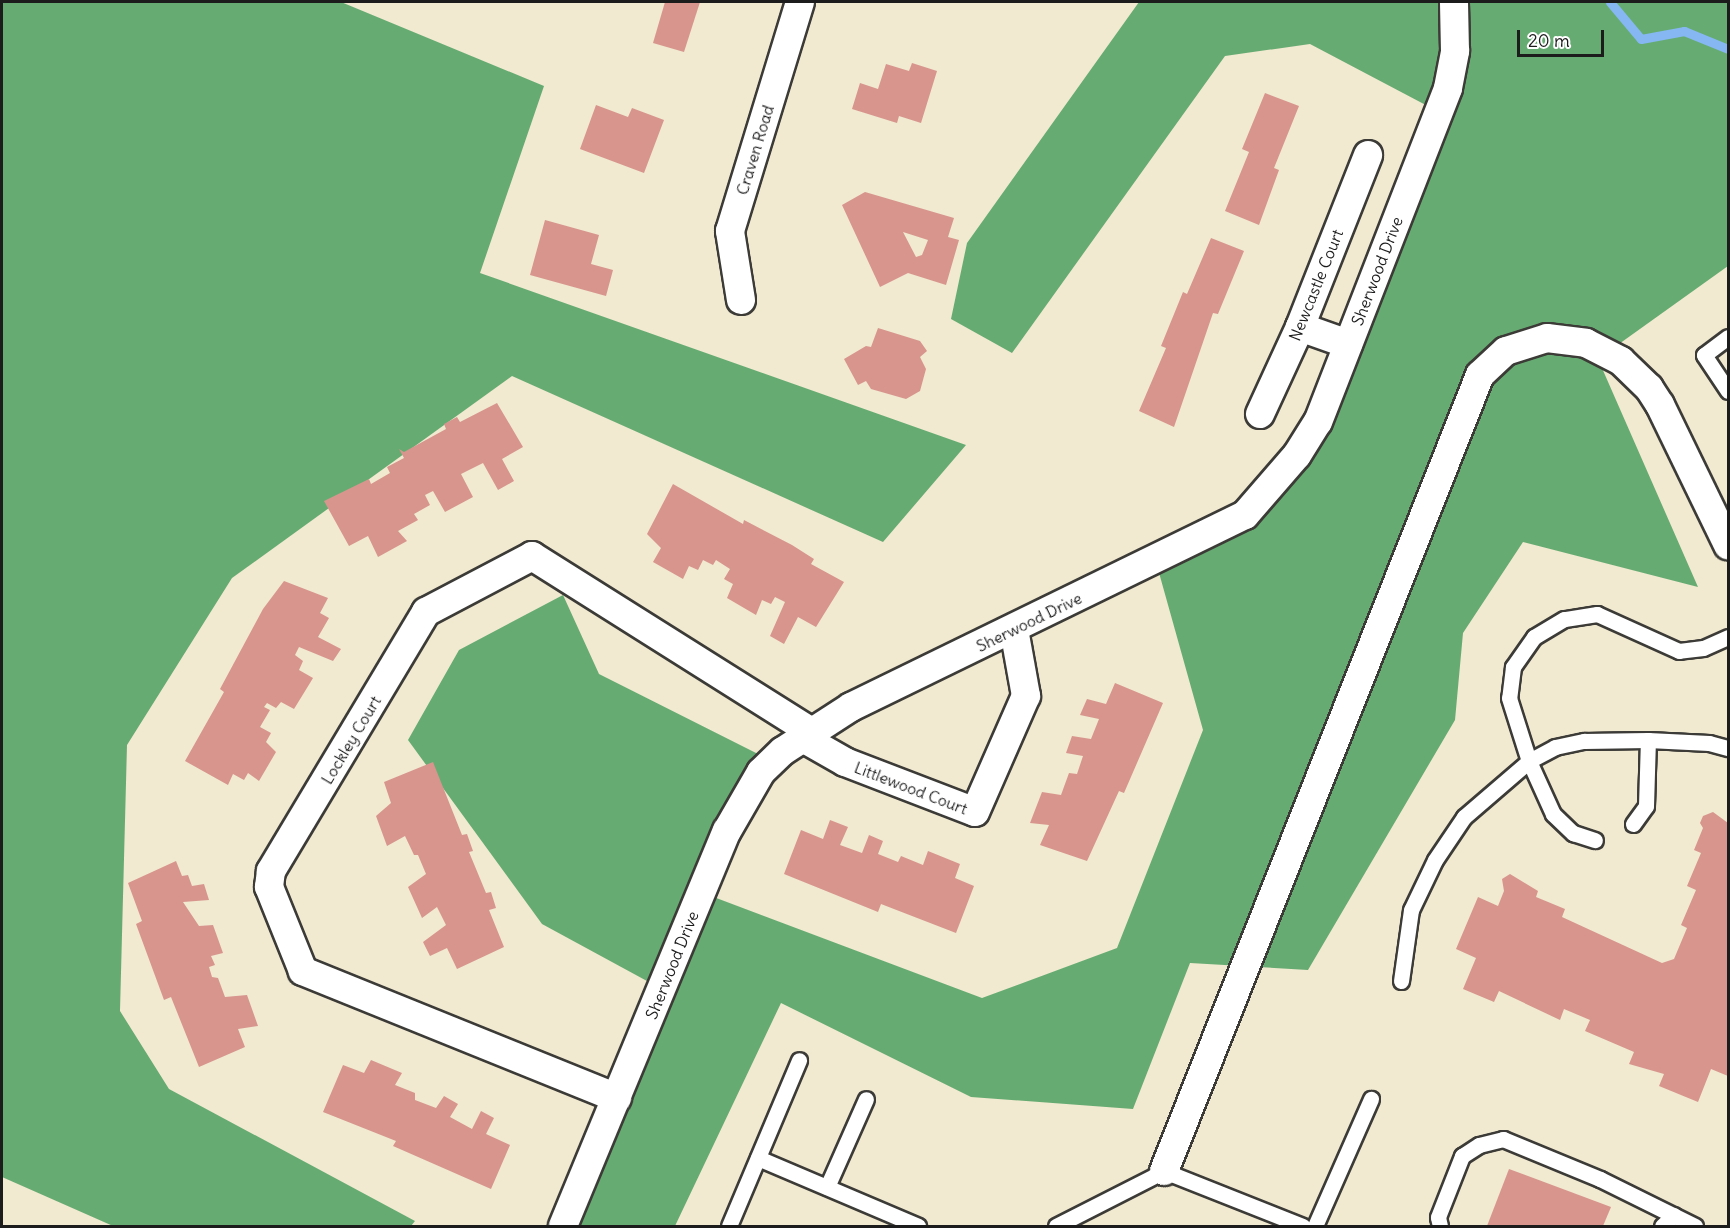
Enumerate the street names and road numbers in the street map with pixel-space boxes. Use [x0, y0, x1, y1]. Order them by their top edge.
street label: Craven Road [732, 103, 778, 197]
street label: Sherwood Drive [1347, 214, 1407, 328]
street label: Newcastle Court [1285, 226, 1347, 344]
street label: Sherwood Drive [973, 588, 1085, 656]
street label: Lockley Court [317, 692, 385, 788]
street label: Littlewood Court [852, 758, 970, 818]
street label: Sherwood Drive [642, 908, 702, 1022]

